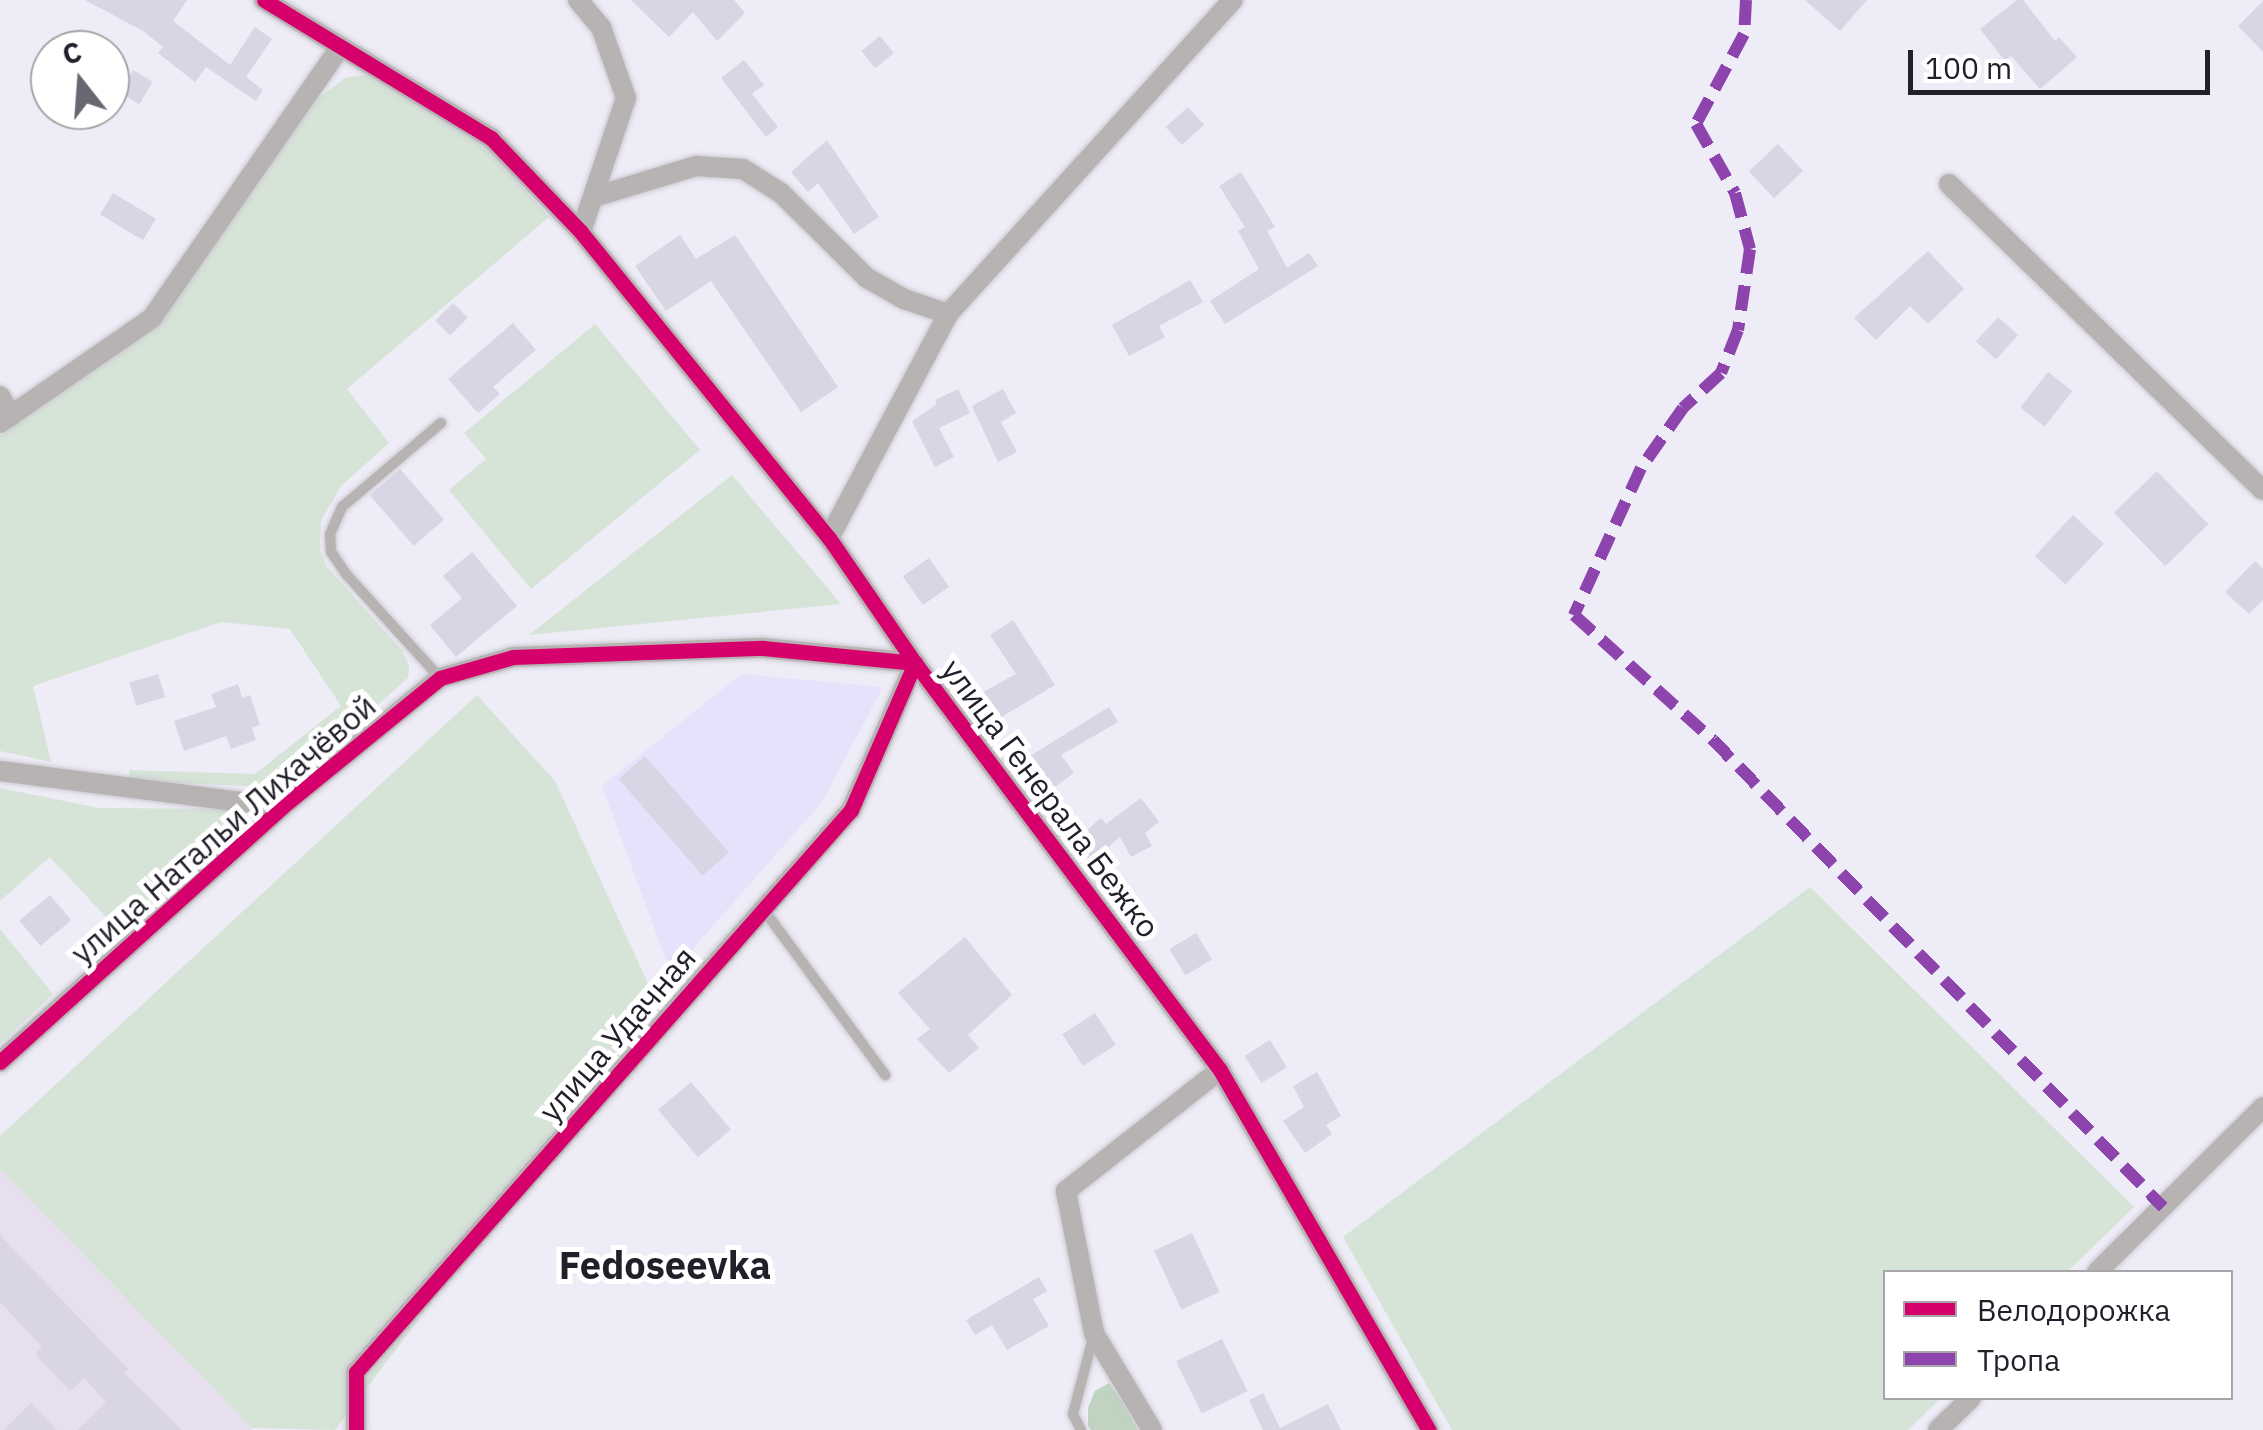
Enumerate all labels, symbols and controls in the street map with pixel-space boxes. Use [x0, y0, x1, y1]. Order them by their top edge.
north arrow [30, 30, 130, 130]
scale bar [1913, 30, 2216, 92]
text: С [58, 32, 86, 73]
text: 100 m [1925, 48, 2012, 87]
street label: улица Генерала Бежко [934, 651, 1168, 945]
street label: улица Натальи Лихачёвой [63, 686, 383, 972]
street label: улица Удачная [531, 939, 703, 1129]
district label: Fedoseevka [559, 1242, 771, 1288]
legend [1883, 1270, 2233, 1400]
text: Велодорожка [1977, 1290, 2171, 1329]
text: Тропа [1977, 1340, 2060, 1379]

